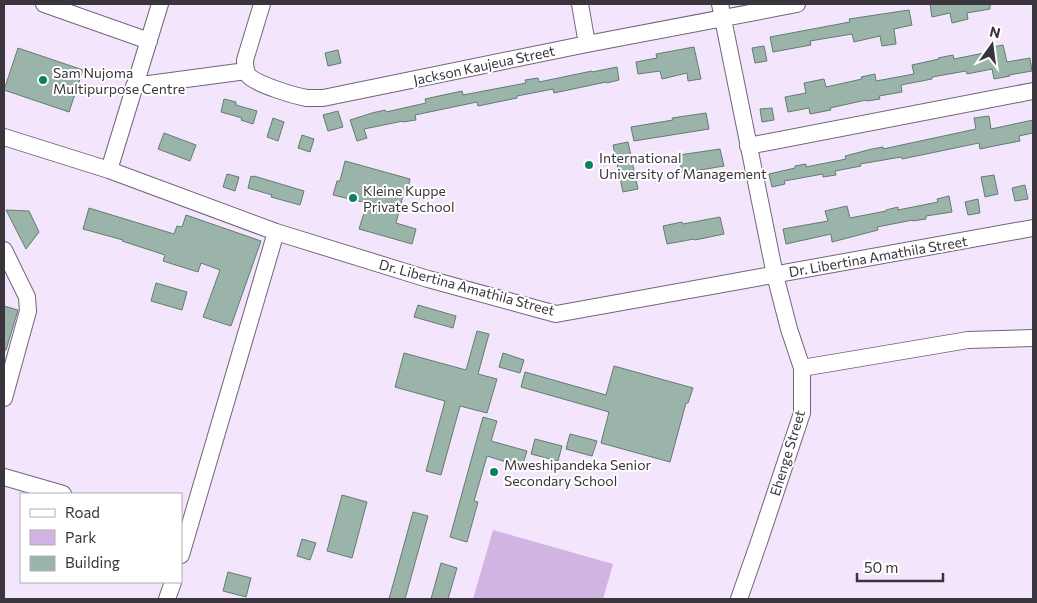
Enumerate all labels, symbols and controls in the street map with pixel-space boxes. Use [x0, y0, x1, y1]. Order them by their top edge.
north arrow [967, 20, 1017, 70]
text: N [988, 22, 1002, 41]
street label: Jackson Kaujeua Street [412, 42, 557, 88]
place label: Sam Nujoma Multipurpose Centre [53, 64, 185, 97]
marker: Sam Nujoma Multipurpose Centre [37, 74, 49, 86]
place label: International University of Management [599, 149, 767, 182]
marker: International University of Management [583, 159, 595, 171]
place label: Kleine Kuppe Private School [363, 182, 455, 215]
marker: Kleine Kuppe Private School [347, 192, 359, 204]
street label: Dr. Libertina Amathila Street [787, 232, 969, 280]
street label: Dr. Libertina Amathila Street [377, 255, 557, 319]
street label: Ehenge Street [766, 408, 808, 498]
place label: Mweshipandeka Senior Secondary School [504, 456, 652, 489]
marker: Mweshipandeka Senior Secondary School [488, 466, 500, 478]
legend [20, 493, 182, 583]
text: Road [65, 503, 100, 521]
text: Park [65, 528, 96, 546]
scale bar [857, 550, 943, 582]
text: Building [65, 553, 120, 571]
text: 50 m [864, 558, 898, 576]

